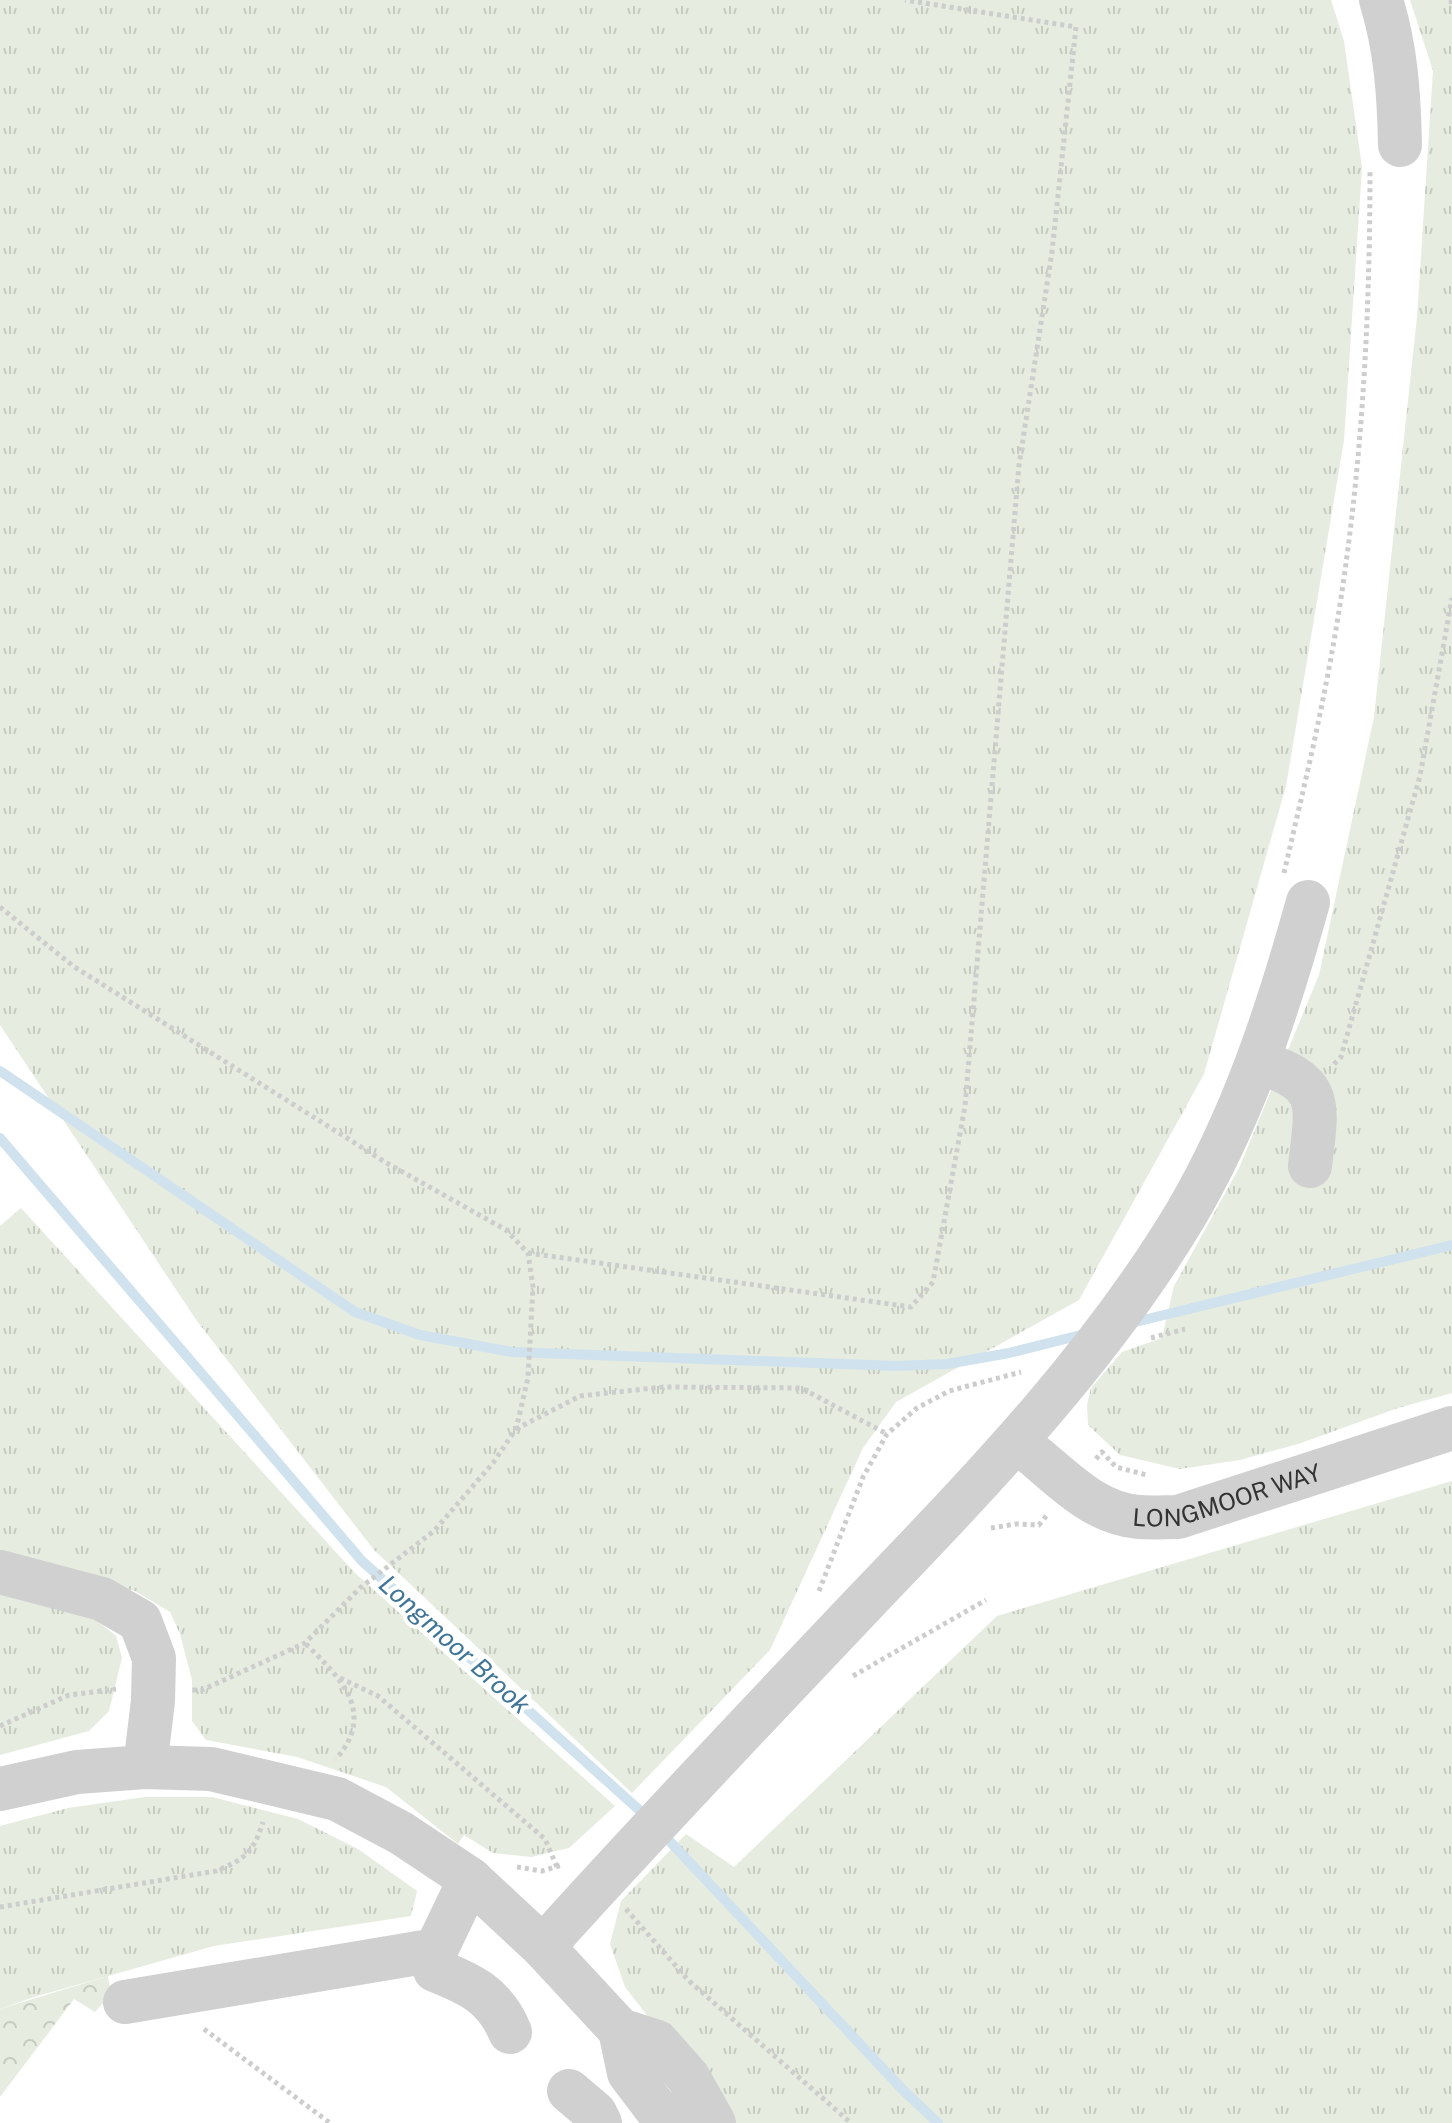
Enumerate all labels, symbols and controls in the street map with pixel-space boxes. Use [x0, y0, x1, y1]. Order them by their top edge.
street label: LONGMOOR WAY [1132, 1457, 1325, 1532]
water label: Longmoor Brook [373, 1568, 537, 1720]

